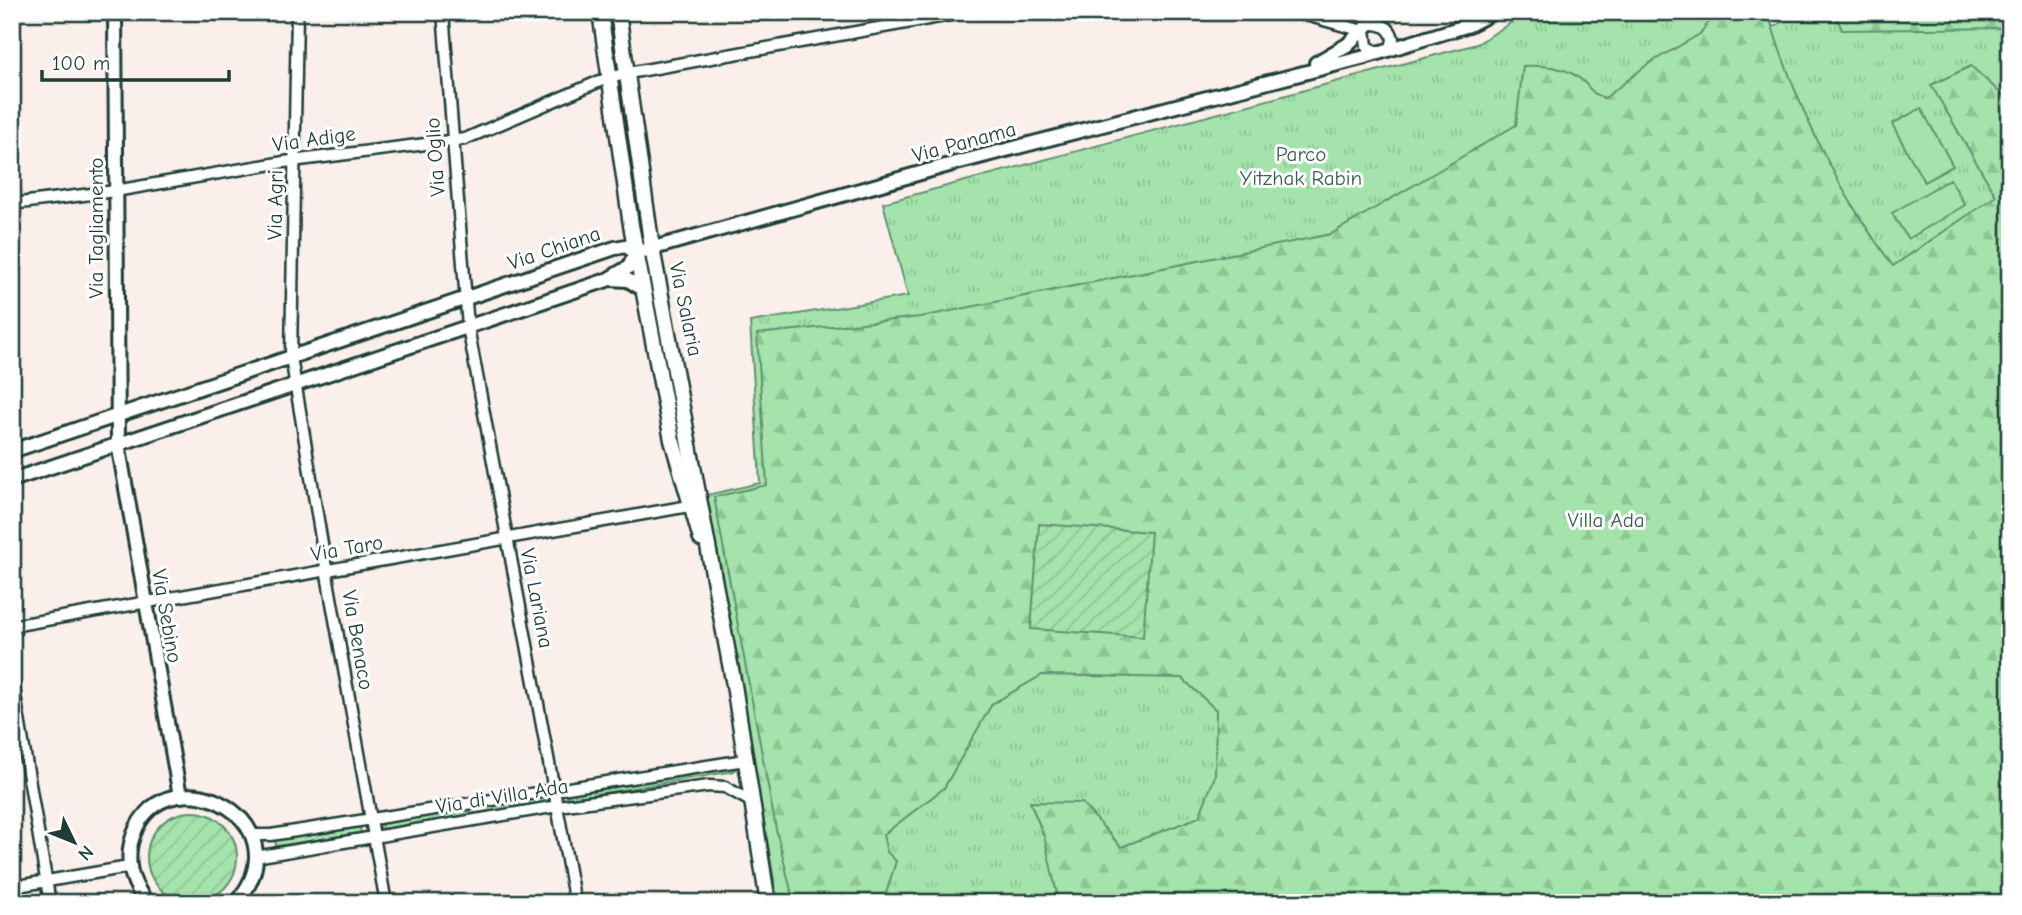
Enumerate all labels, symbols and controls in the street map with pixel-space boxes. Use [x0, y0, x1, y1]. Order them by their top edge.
scale bar [42, 38, 229, 82]
text: 100 m [52, 51, 110, 75]
street label: Via Oglio [420, 117, 450, 197]
street label: Via Panama [910, 117, 1018, 167]
street label: Via Adige [271, 121, 357, 157]
park label: Parco Yitzhak Rabin [1240, 142, 1362, 190]
street label: Via Tagliamento [84, 157, 108, 299]
street label: Via Agri [262, 170, 288, 240]
street label: Via Chiana [505, 221, 603, 275]
street label: Via Salaria [664, 260, 708, 358]
park label: Villa Ada [1567, 508, 1645, 532]
street label: Via Taro [309, 530, 385, 566]
street label: Via Lariana [516, 546, 558, 650]
street label: Via Sebino [147, 567, 187, 665]
street label: Via Benaco [337, 588, 379, 692]
street label: Via di Villa Ada [434, 774, 570, 818]
north arrow [38, 806, 108, 876]
text: N [73, 841, 98, 865]

